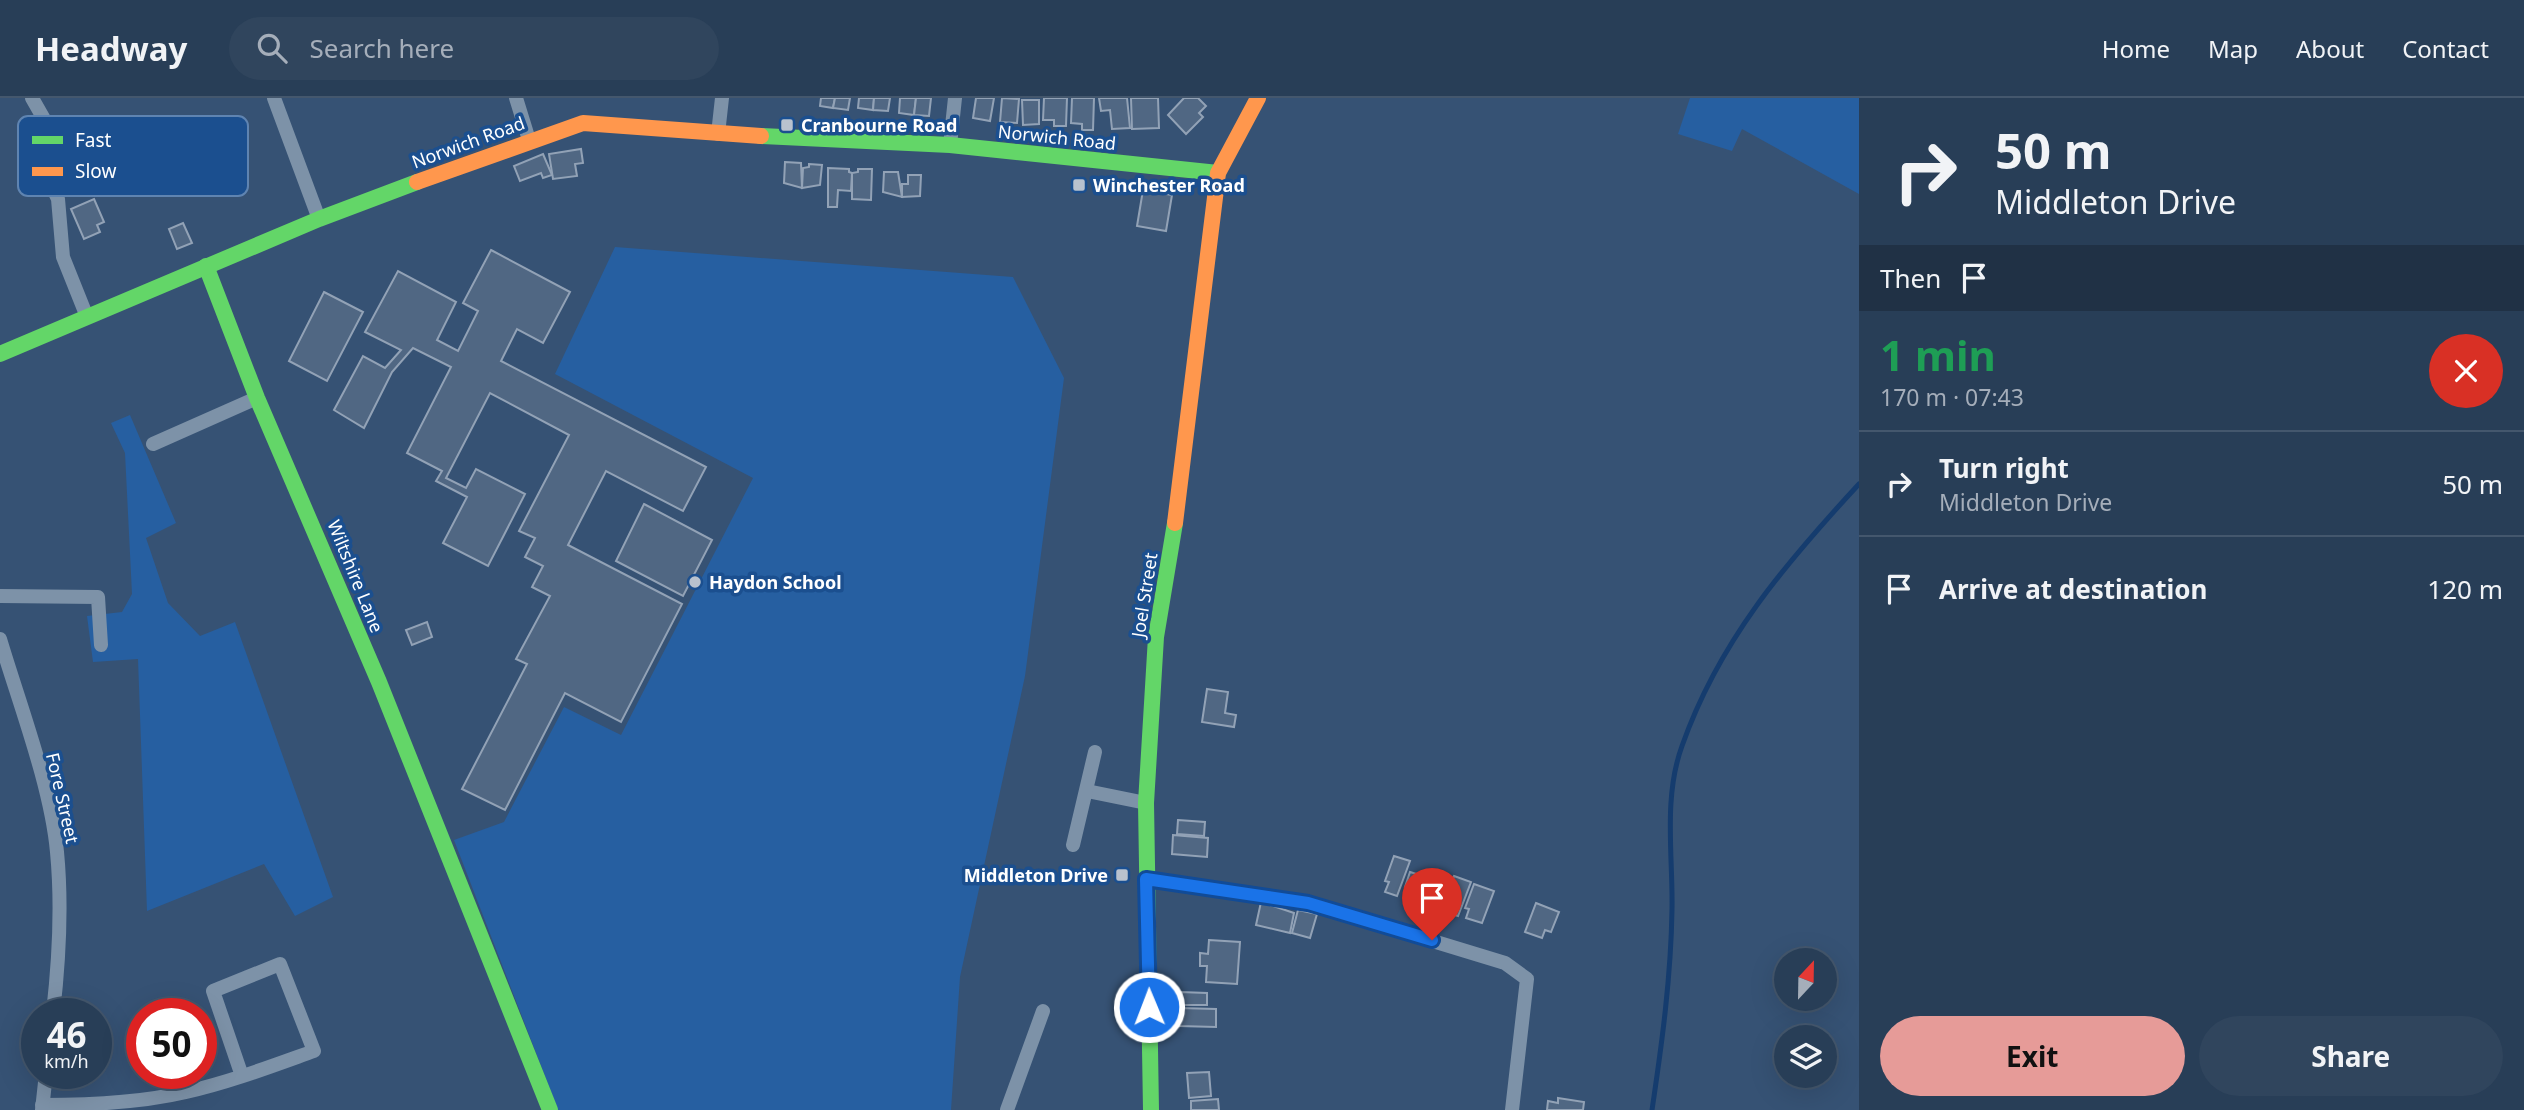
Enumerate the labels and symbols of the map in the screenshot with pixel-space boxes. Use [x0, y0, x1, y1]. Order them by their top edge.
street label: Norwich Road [408, 110, 528, 174]
place label: Cranbourne Road [801, 113, 957, 137]
legend [18, 116, 248, 196]
marker: Cranbourne Road [779, 117, 795, 133]
street label: Norwich Road [997, 119, 1117, 155]
text: Fast [75, 127, 112, 153]
text: Slow [75, 158, 116, 184]
place label: Winchester Road [1093, 173, 1245, 197]
marker: Winchester Road [1071, 177, 1087, 193]
street label: Wiltshire Lane [322, 516, 390, 636]
street label: Joel Street [1125, 550, 1163, 641]
place label: Haydon School [709, 570, 842, 594]
marker: Haydon School [687, 574, 703, 590]
street label: Fore Street [41, 750, 85, 846]
place label: Middleton Drive [964, 863, 1108, 887]
marker: Middleton Drive [1114, 867, 1130, 883]
pin [1402, 868, 1462, 940]
north arrow [1774, 948, 1838, 1012]
position arrow [1112, 970, 1186, 1044]
speed limit sign: 50 [126, 998, 217, 1089]

